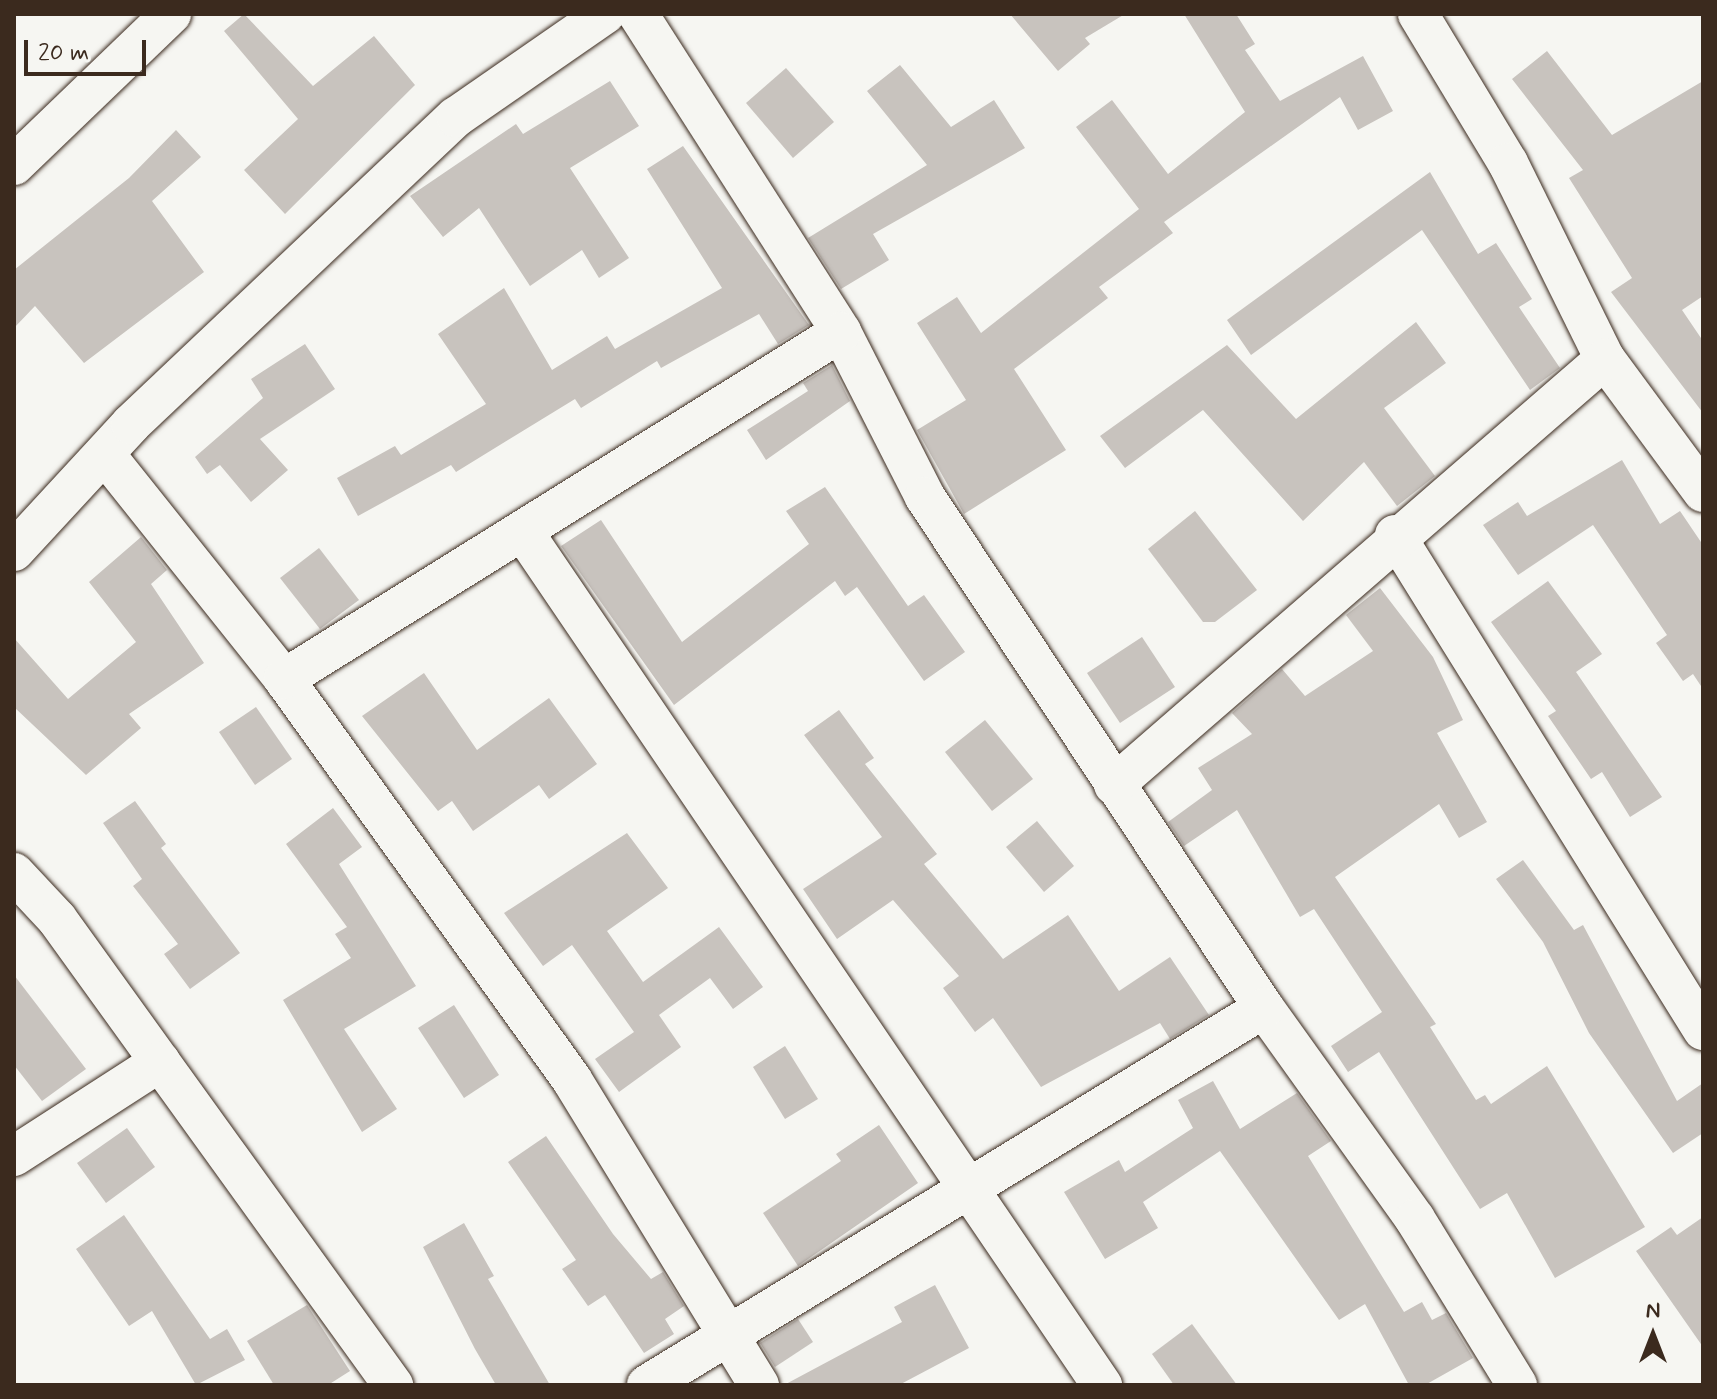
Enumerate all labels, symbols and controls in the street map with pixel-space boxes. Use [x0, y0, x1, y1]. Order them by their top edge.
scale bar [28, 24, 150, 74]
text: 20 m [38, 38, 89, 69]
north arrow [1613, 1295, 1693, 1375]
text: N [1646, 1297, 1660, 1325]

